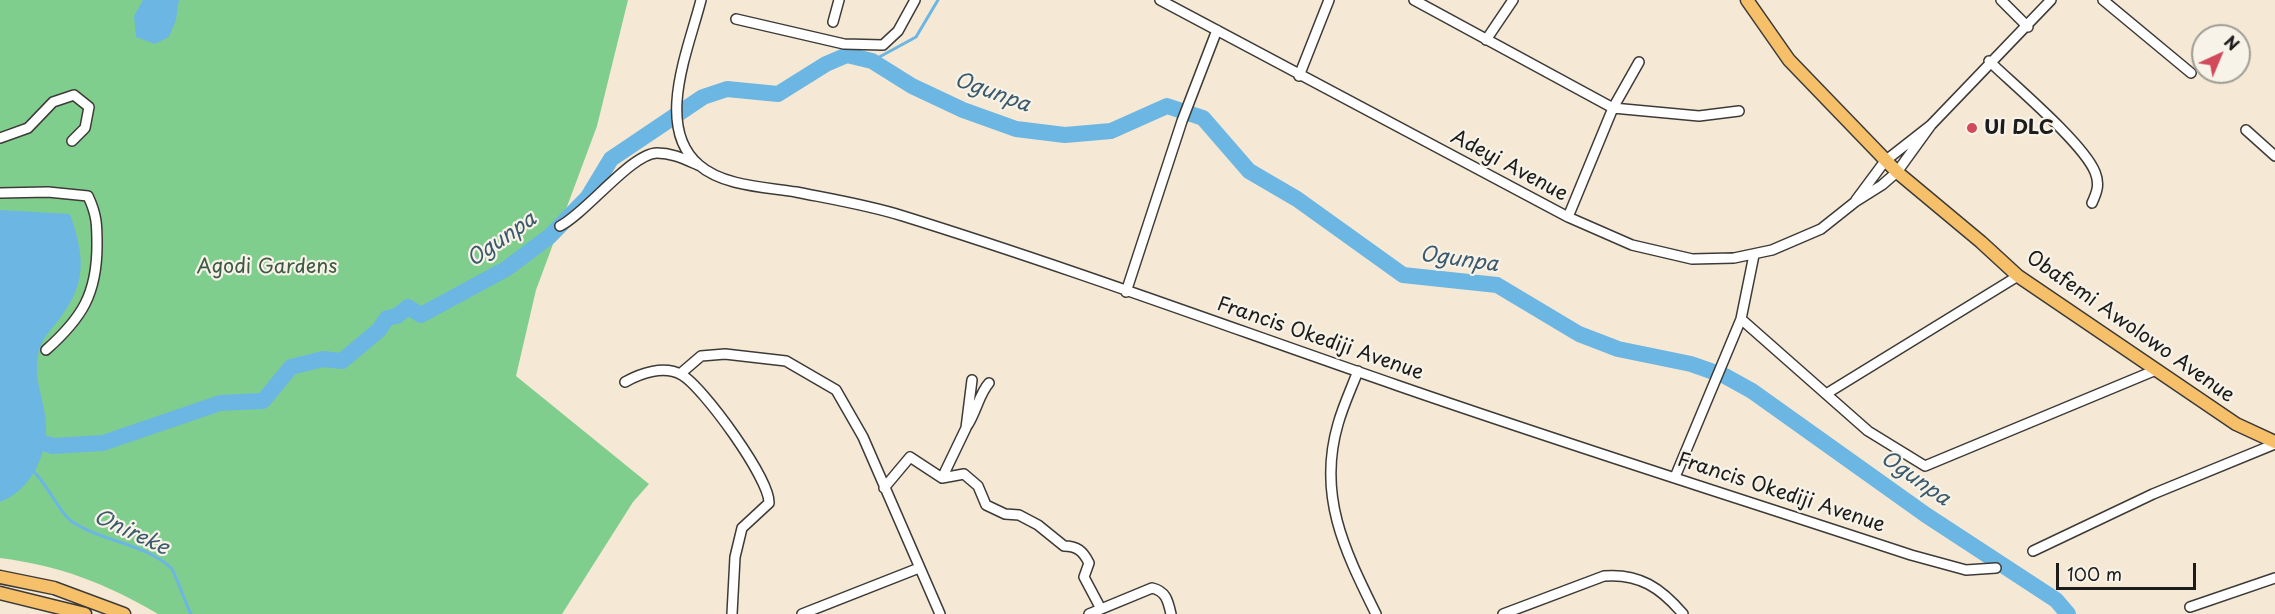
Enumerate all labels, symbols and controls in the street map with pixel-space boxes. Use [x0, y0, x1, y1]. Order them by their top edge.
north arrow [2191, 24, 2251, 84]
text: N [2219, 29, 2245, 56]
water label: Ogunpa [951, 68, 1033, 118]
place label: UI DLC [1984, 116, 2054, 140]
marker: UI DLC [1965, 121, 1979, 135]
street label: Adeyi Avenue [1447, 125, 1571, 207]
water label: Ogunpa [462, 207, 542, 273]
water label: Ogunpa [1418, 242, 1500, 278]
street label: Obafemi Awolowo Avenue [2021, 246, 2239, 408]
park label: Agodi Gardens [197, 255, 337, 279]
street label: Francis Okediji Avenue [1214, 292, 1426, 386]
water label: Ogunpa [1875, 446, 1955, 512]
street label: Francis Okediji Avenue [1674, 448, 1888, 538]
water label: Onireke [89, 505, 173, 561]
scale bar [2059, 551, 2198, 589]
text: 100 m [2067, 560, 2122, 587]

